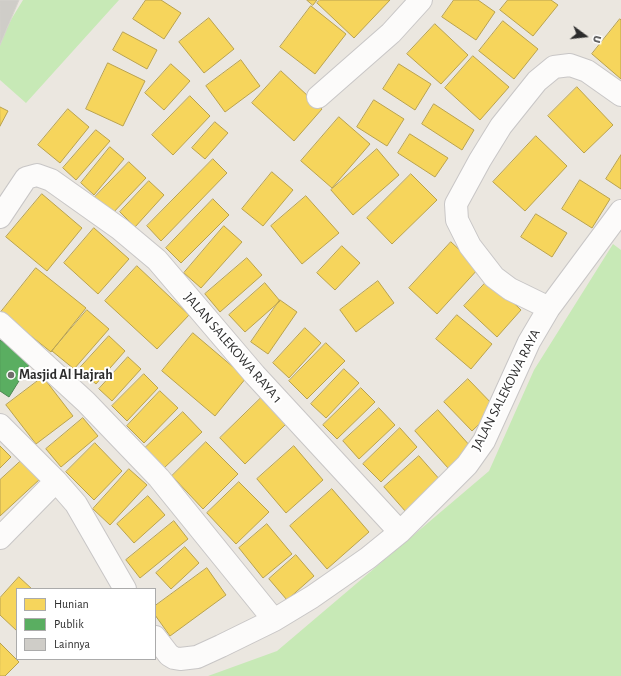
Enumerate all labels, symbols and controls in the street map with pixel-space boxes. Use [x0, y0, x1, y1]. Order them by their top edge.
north arrow [565, 16, 605, 56]
text: U [591, 34, 603, 44]
street label: JALAN SALEKOWA RAYA 1 [180, 289, 286, 407]
street label: JALAN SALEKOWA RAYA [468, 326, 544, 454]
place label: Masjid Al Hajrah [19, 367, 113, 383]
marker: Masjid Al Hajrah [6, 370, 16, 380]
legend [16, 588, 156, 660]
text: Hunian [54, 598, 89, 610]
text: Publik [54, 618, 84, 630]
text: Lainnya [54, 638, 90, 650]

